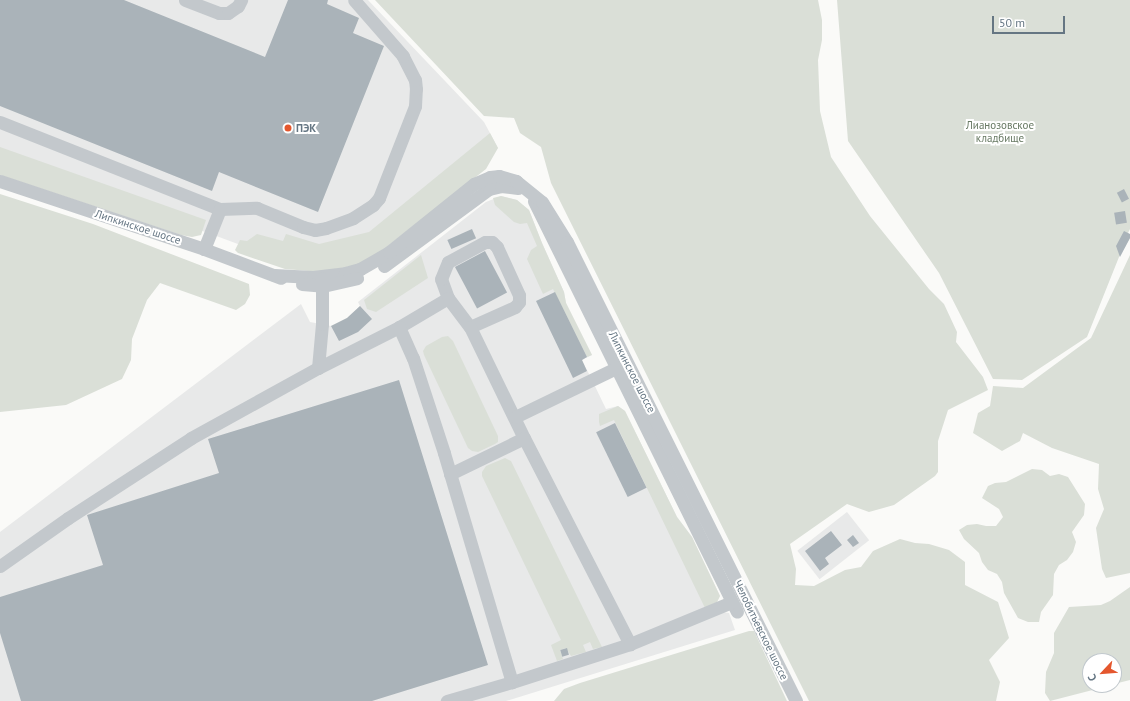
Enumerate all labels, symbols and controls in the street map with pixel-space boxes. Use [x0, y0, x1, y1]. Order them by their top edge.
scale bar [994, 8, 1067, 34]
text: 50 m [999, 15, 1025, 30]
park label: Лианозовское кладбище [966, 119, 1034, 145]
place label: ПЭК [296, 121, 316, 135]
marker: ПЭК [283, 123, 293, 133]
street label: Липкинское шоссе [93, 207, 183, 247]
street label: Липкинское шоссе [606, 329, 658, 415]
street label: Челобитьевское шоссе [731, 578, 791, 682]
north arrow [1082, 653, 1122, 693]
text: С [1084, 672, 1100, 684]

